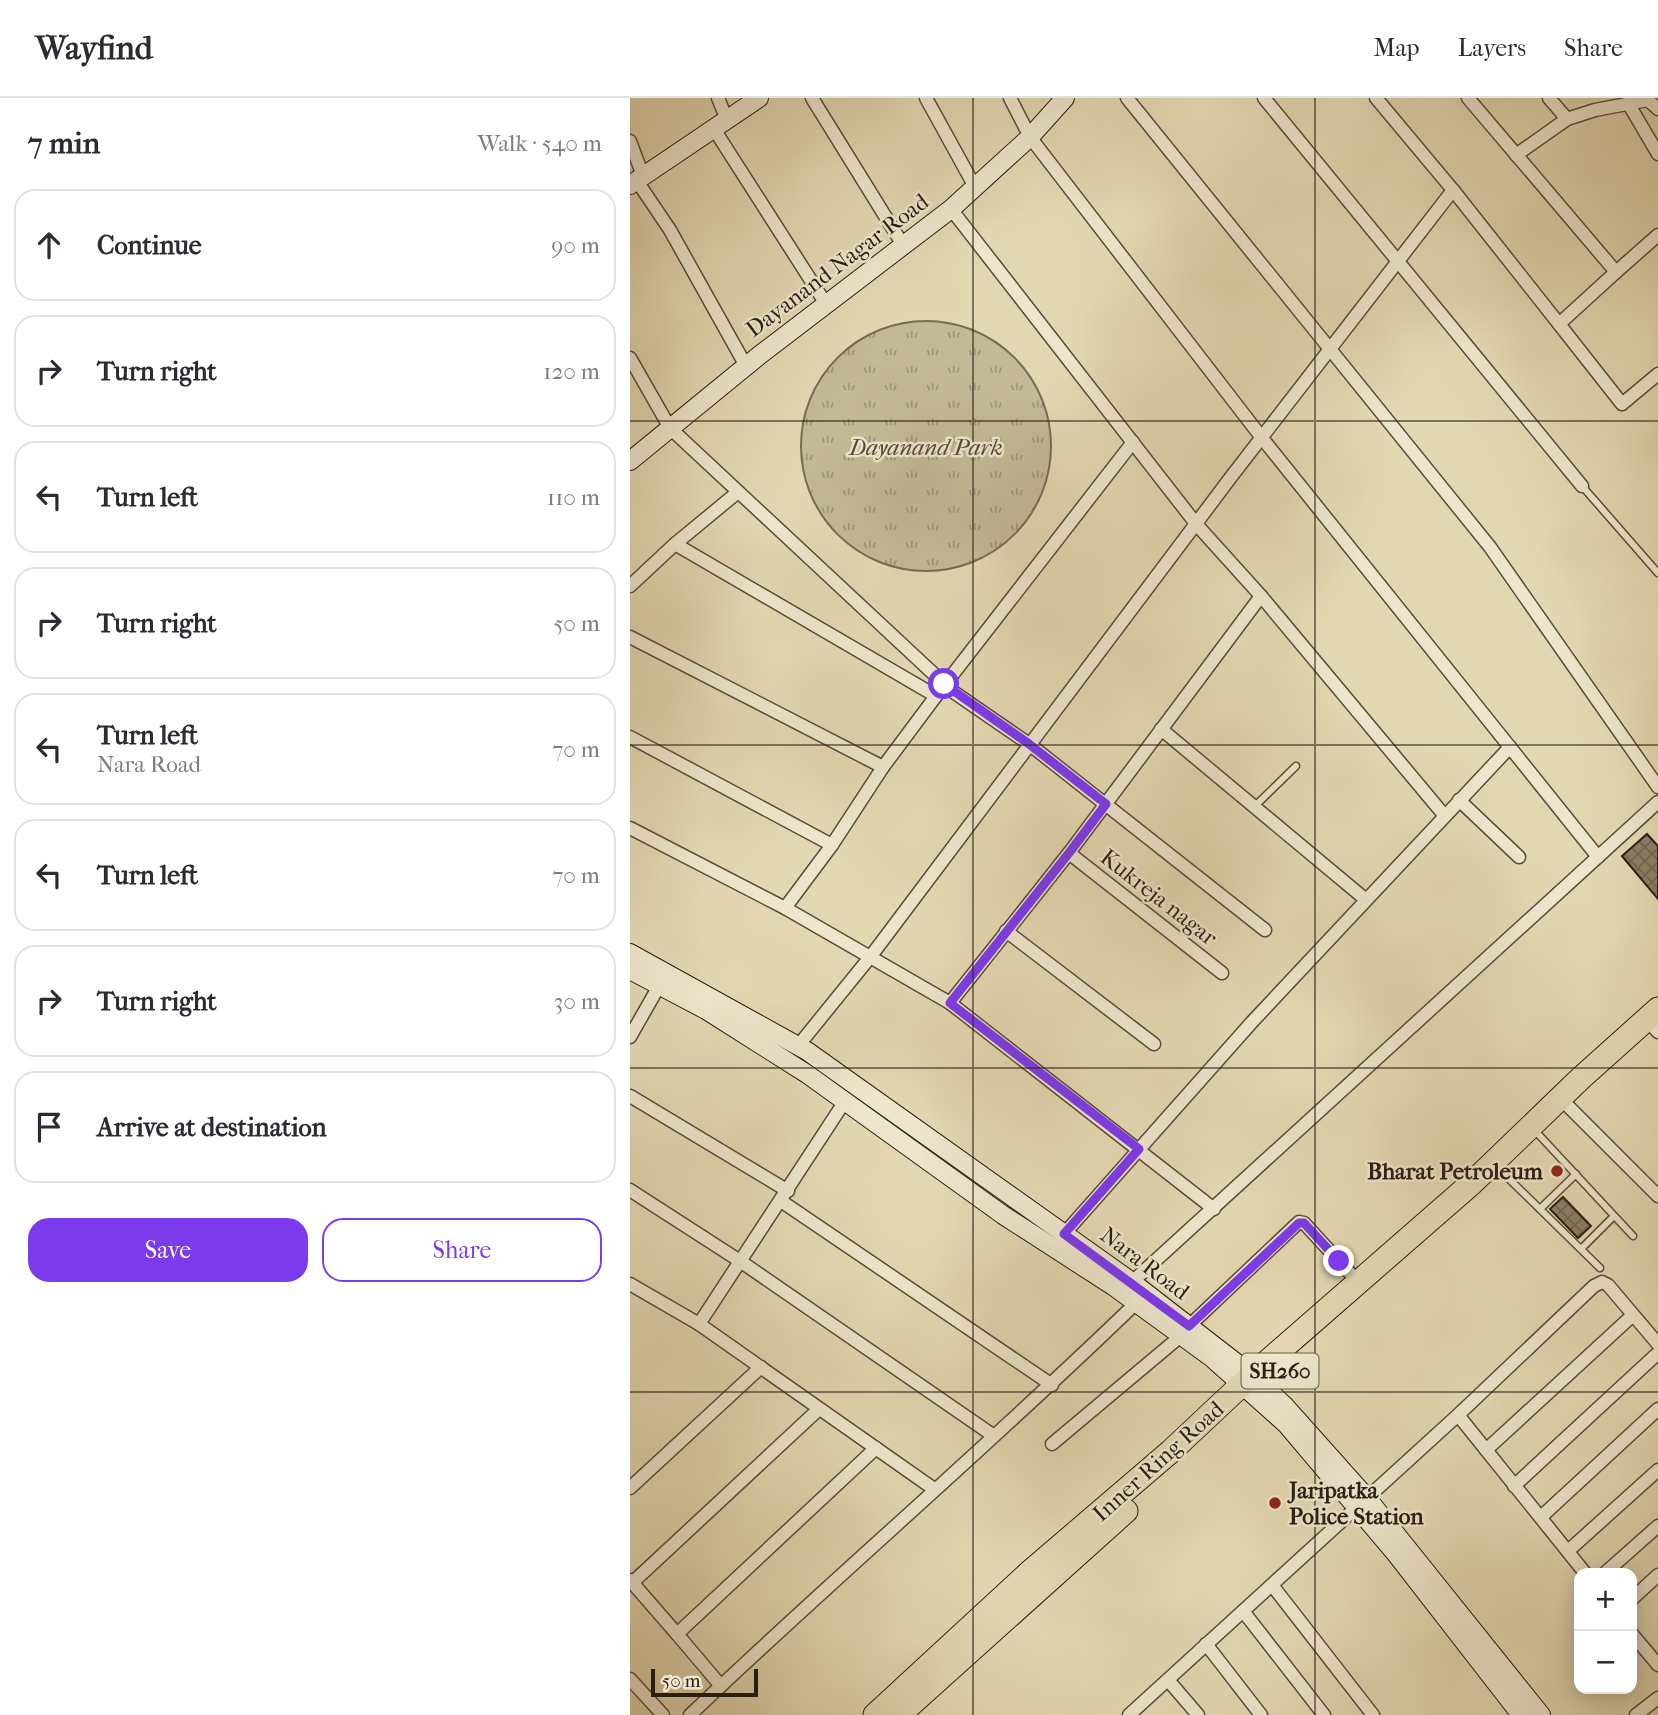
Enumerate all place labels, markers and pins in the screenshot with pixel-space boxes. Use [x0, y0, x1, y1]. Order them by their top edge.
place label: Bharat Petroleum [1367, 1158, 1544, 1185]
marker: Bharat Petroleum [1549, 1163, 1565, 1179]
place label: Jaripatka Police Station [1287, 1477, 1424, 1530]
marker: Jaripatka Police Station [1267, 1495, 1283, 1511]

